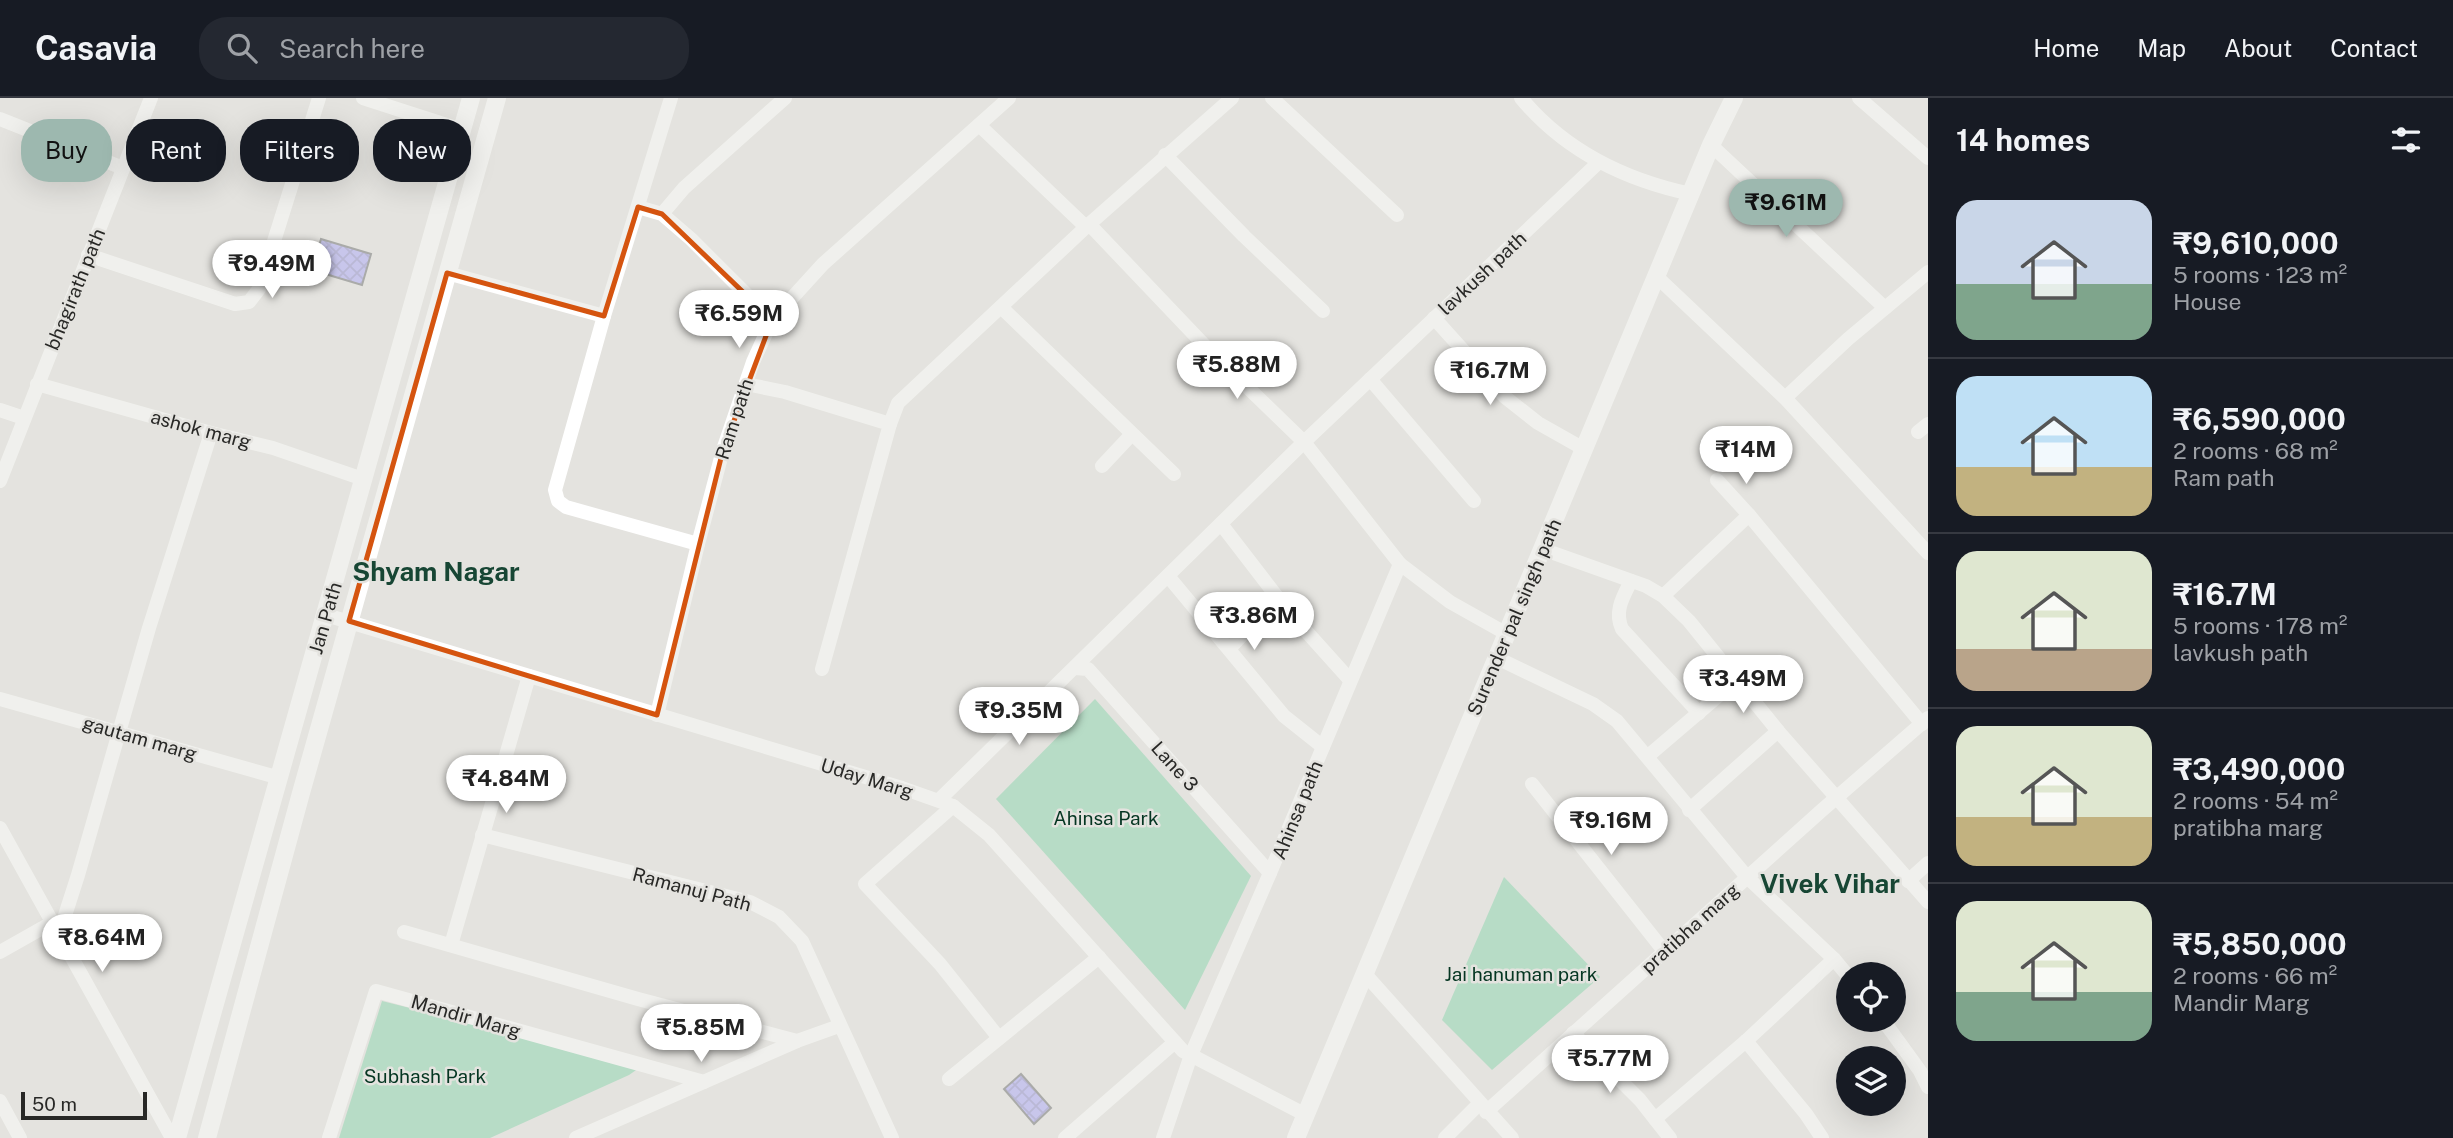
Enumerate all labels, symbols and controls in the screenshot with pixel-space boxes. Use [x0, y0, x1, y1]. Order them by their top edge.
search box [199, 17, 689, 80]
text: Casavia [35, 29, 157, 67]
icon: search [223, 29, 261, 67]
text: Search here [279, 33, 425, 64]
text: Home [2033, 34, 2099, 62]
text: Map [2137, 34, 2186, 62]
text: About [2224, 34, 2292, 62]
text: Contact [2330, 34, 2418, 62]
chip: Buy [21, 119, 112, 182]
chip: Rent [126, 119, 226, 182]
chip: Filters [240, 119, 359, 182]
chip: New [373, 119, 471, 182]
icon: filters [2387, 121, 2425, 159]
text: 14 homes [1956, 122, 2090, 158]
pin: ₹9.61M [1729, 180, 1843, 239]
text: ₹9.61M [1745, 188, 1827, 215]
street label: bhagirath path [41, 225, 109, 353]
text: ₹9,610,000 [2173, 225, 2339, 261]
street label: lavkush path [1434, 227, 1530, 319]
icon: home [2012, 228, 2096, 312]
pin: ₹9.49M [215, 240, 329, 300]
text: ₹9.49M [228, 249, 316, 276]
text: 5 rooms · 123 m² [2173, 261, 2347, 288]
text: House [2173, 288, 2241, 315]
pin: ₹6.59M [682, 290, 796, 350]
text: ₹6.59M [695, 299, 783, 326]
pin: ₹5.88M [1180, 342, 1294, 401]
pin: ₹16.7M [1433, 348, 1547, 407]
text: ₹5.88M [1193, 350, 1281, 377]
text: ₹16.7M [1450, 356, 1530, 383]
street label: Ram path [711, 376, 757, 462]
text: ₹6,590,000 [2173, 401, 2346, 437]
icon: home [2012, 404, 2096, 488]
street label: ashok marg [148, 405, 254, 453]
pin: ₹14M [1705, 426, 1787, 486]
text: ₹14M [1716, 435, 1776, 462]
text: 2 rooms · 68 m² [2173, 437, 2338, 464]
text: Ram path [2173, 464, 2275, 491]
street label: Surender pal singh path [1463, 515, 1565, 719]
district label: Shyam Nagar [352, 556, 520, 587]
text: ₹16.7M [2173, 576, 2277, 612]
street label: Jan Path [304, 579, 346, 657]
icon: home [2012, 579, 2096, 663]
pin: ₹3.86M [1197, 592, 1311, 652]
text: ₹3.86M [1210, 601, 1298, 628]
text: 5 rooms · 178 m² [2173, 612, 2347, 639]
text: lavkush path [2173, 639, 2308, 666]
pin: ₹3.49M [1686, 656, 1800, 715]
text: ₹3.49M [1699, 664, 1787, 691]
pin: ₹9.35M [962, 688, 1076, 747]
text: ₹9.35M [975, 696, 1063, 723]
street label: gautam marg [80, 711, 200, 765]
street label: Lane 3 [1147, 737, 1203, 795]
text: ₹3,490,000 [2173, 751, 2345, 787]
street label: Uday Marg [818, 753, 916, 803]
icon: home [2012, 754, 2096, 838]
pin: ₹4.84M [449, 756, 563, 815]
street label: Ahinsa path [1267, 757, 1327, 863]
text: ₹4.84M [462, 764, 550, 791]
text: 2 rooms · 54 m² [2173, 787, 2338, 814]
pin: ₹9.16M [1554, 798, 1668, 857]
text: ₹9.16M [1570, 806, 1652, 833]
park label: Ahinsa Park [1053, 807, 1159, 829]
text: pratibha marg [2173, 814, 2323, 841]
street label: Ramanuj Path [630, 863, 754, 915]
district label: Vivek Vihar [1760, 868, 1900, 899]
street label: pratibha marg [1637, 878, 1744, 978]
pin: ₹8.64M [45, 914, 159, 974]
text: ₹8.64M [58, 923, 146, 950]
text: ₹5,850,000 [2173, 926, 2347, 962]
icon: home [2012, 929, 2096, 1013]
map controls [1836, 962, 1906, 1116]
button: locate [1836, 962, 1906, 1032]
text: 2 rooms · 66 m² [2173, 962, 2337, 989]
park label: Jai hanuman park [1444, 963, 1598, 985]
text: Mandir Marg [2173, 989, 2310, 1016]
street label: Mandir Marg [409, 990, 523, 1042]
pin: ₹5.85M [644, 1004, 758, 1064]
text: ₹5.85M [657, 1013, 745, 1040]
pin: ₹5.77M [1553, 1035, 1667, 1095]
text: ₹5.77M [1568, 1044, 1652, 1071]
button: layers [1836, 1046, 1906, 1116]
park label: Subhash Park [364, 1065, 486, 1087]
scale bar [21, 1089, 147, 1121]
text: 50 m [32, 1093, 77, 1115]

